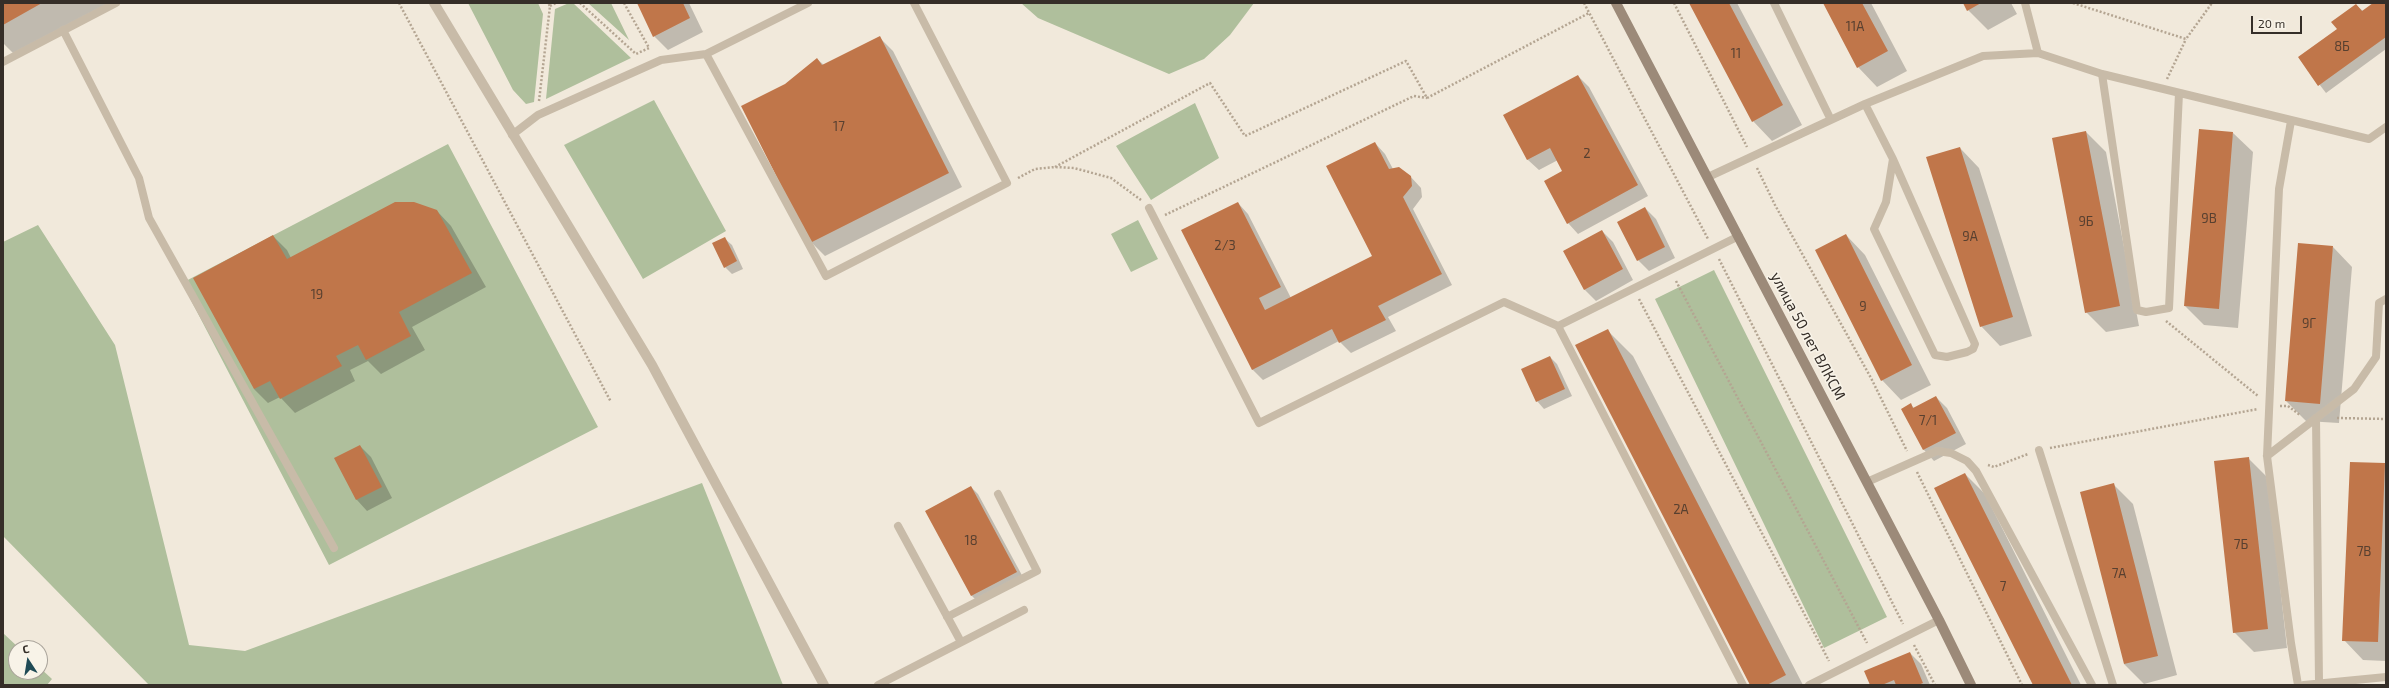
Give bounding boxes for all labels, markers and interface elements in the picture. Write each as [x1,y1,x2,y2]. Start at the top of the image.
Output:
scale bar [2253,8,2304,34]
text: 20 m [2258,16,2285,30]
house number: 11А [1846,19,1864,35]
house number: 8Б [2334,39,2350,55]
house number: 11 [1731,46,1741,62]
house number: 17 [833,119,845,135]
house number: 2 [1583,146,1591,162]
house number: 9В [2201,211,2217,227]
house number: 9Б [2078,214,2094,230]
house number: 9А [1962,229,1978,245]
house number: 2/3 [1214,238,1236,254]
street label: улица 50 лет ВЛКСМ [1767,269,1849,403]
house number: 19 [311,287,323,303]
house number: 9 [1859,299,1867,315]
house number: 9Г [2302,316,2316,332]
house number: 7/1 [1919,413,1937,429]
house number: 2А [1673,502,1689,518]
house number: 18 [964,533,978,549]
house number: 7Б [2234,537,2248,553]
house number: 7В [2357,544,2371,560]
house number: 7А [2112,566,2126,582]
house number: 7 [2000,579,2006,595]
north arrow [8,640,48,680]
text: С [21,642,30,656]

